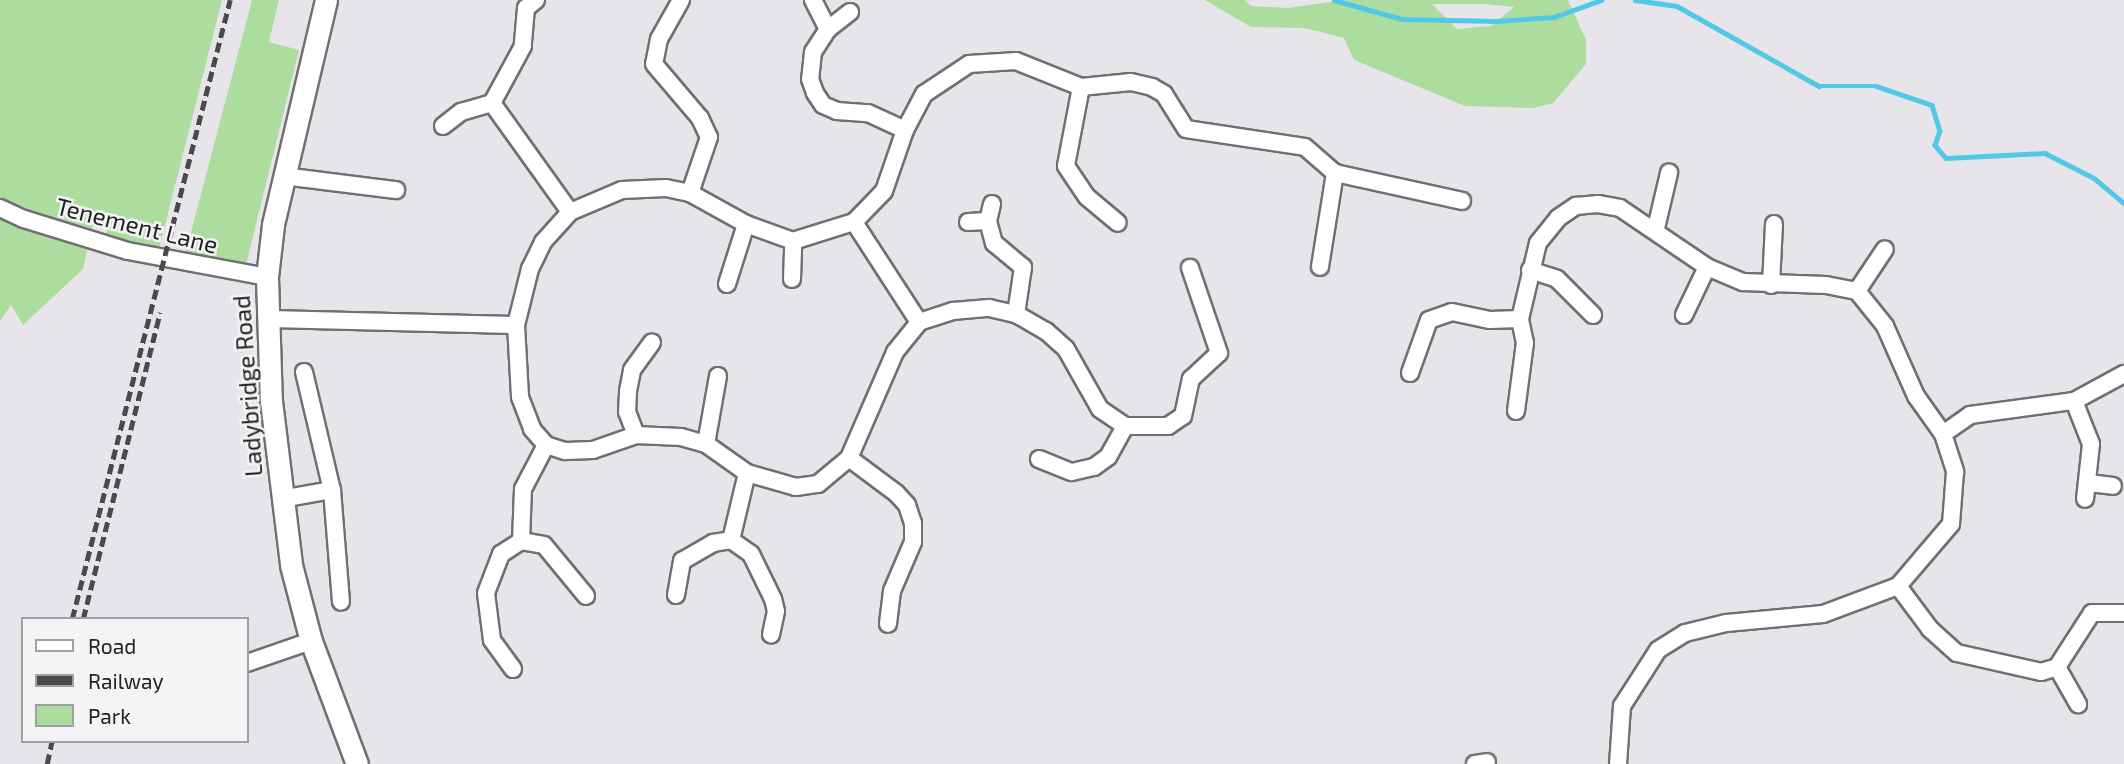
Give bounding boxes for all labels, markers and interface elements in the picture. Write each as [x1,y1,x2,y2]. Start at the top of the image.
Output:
street label: Tenement Lane [53,191,221,259]
street label: Ladybridge Road [226,294,268,478]
legend [21,617,248,743]
text: Road [88,633,136,658]
text: Railway [88,668,164,693]
text: Park [88,703,131,728]

